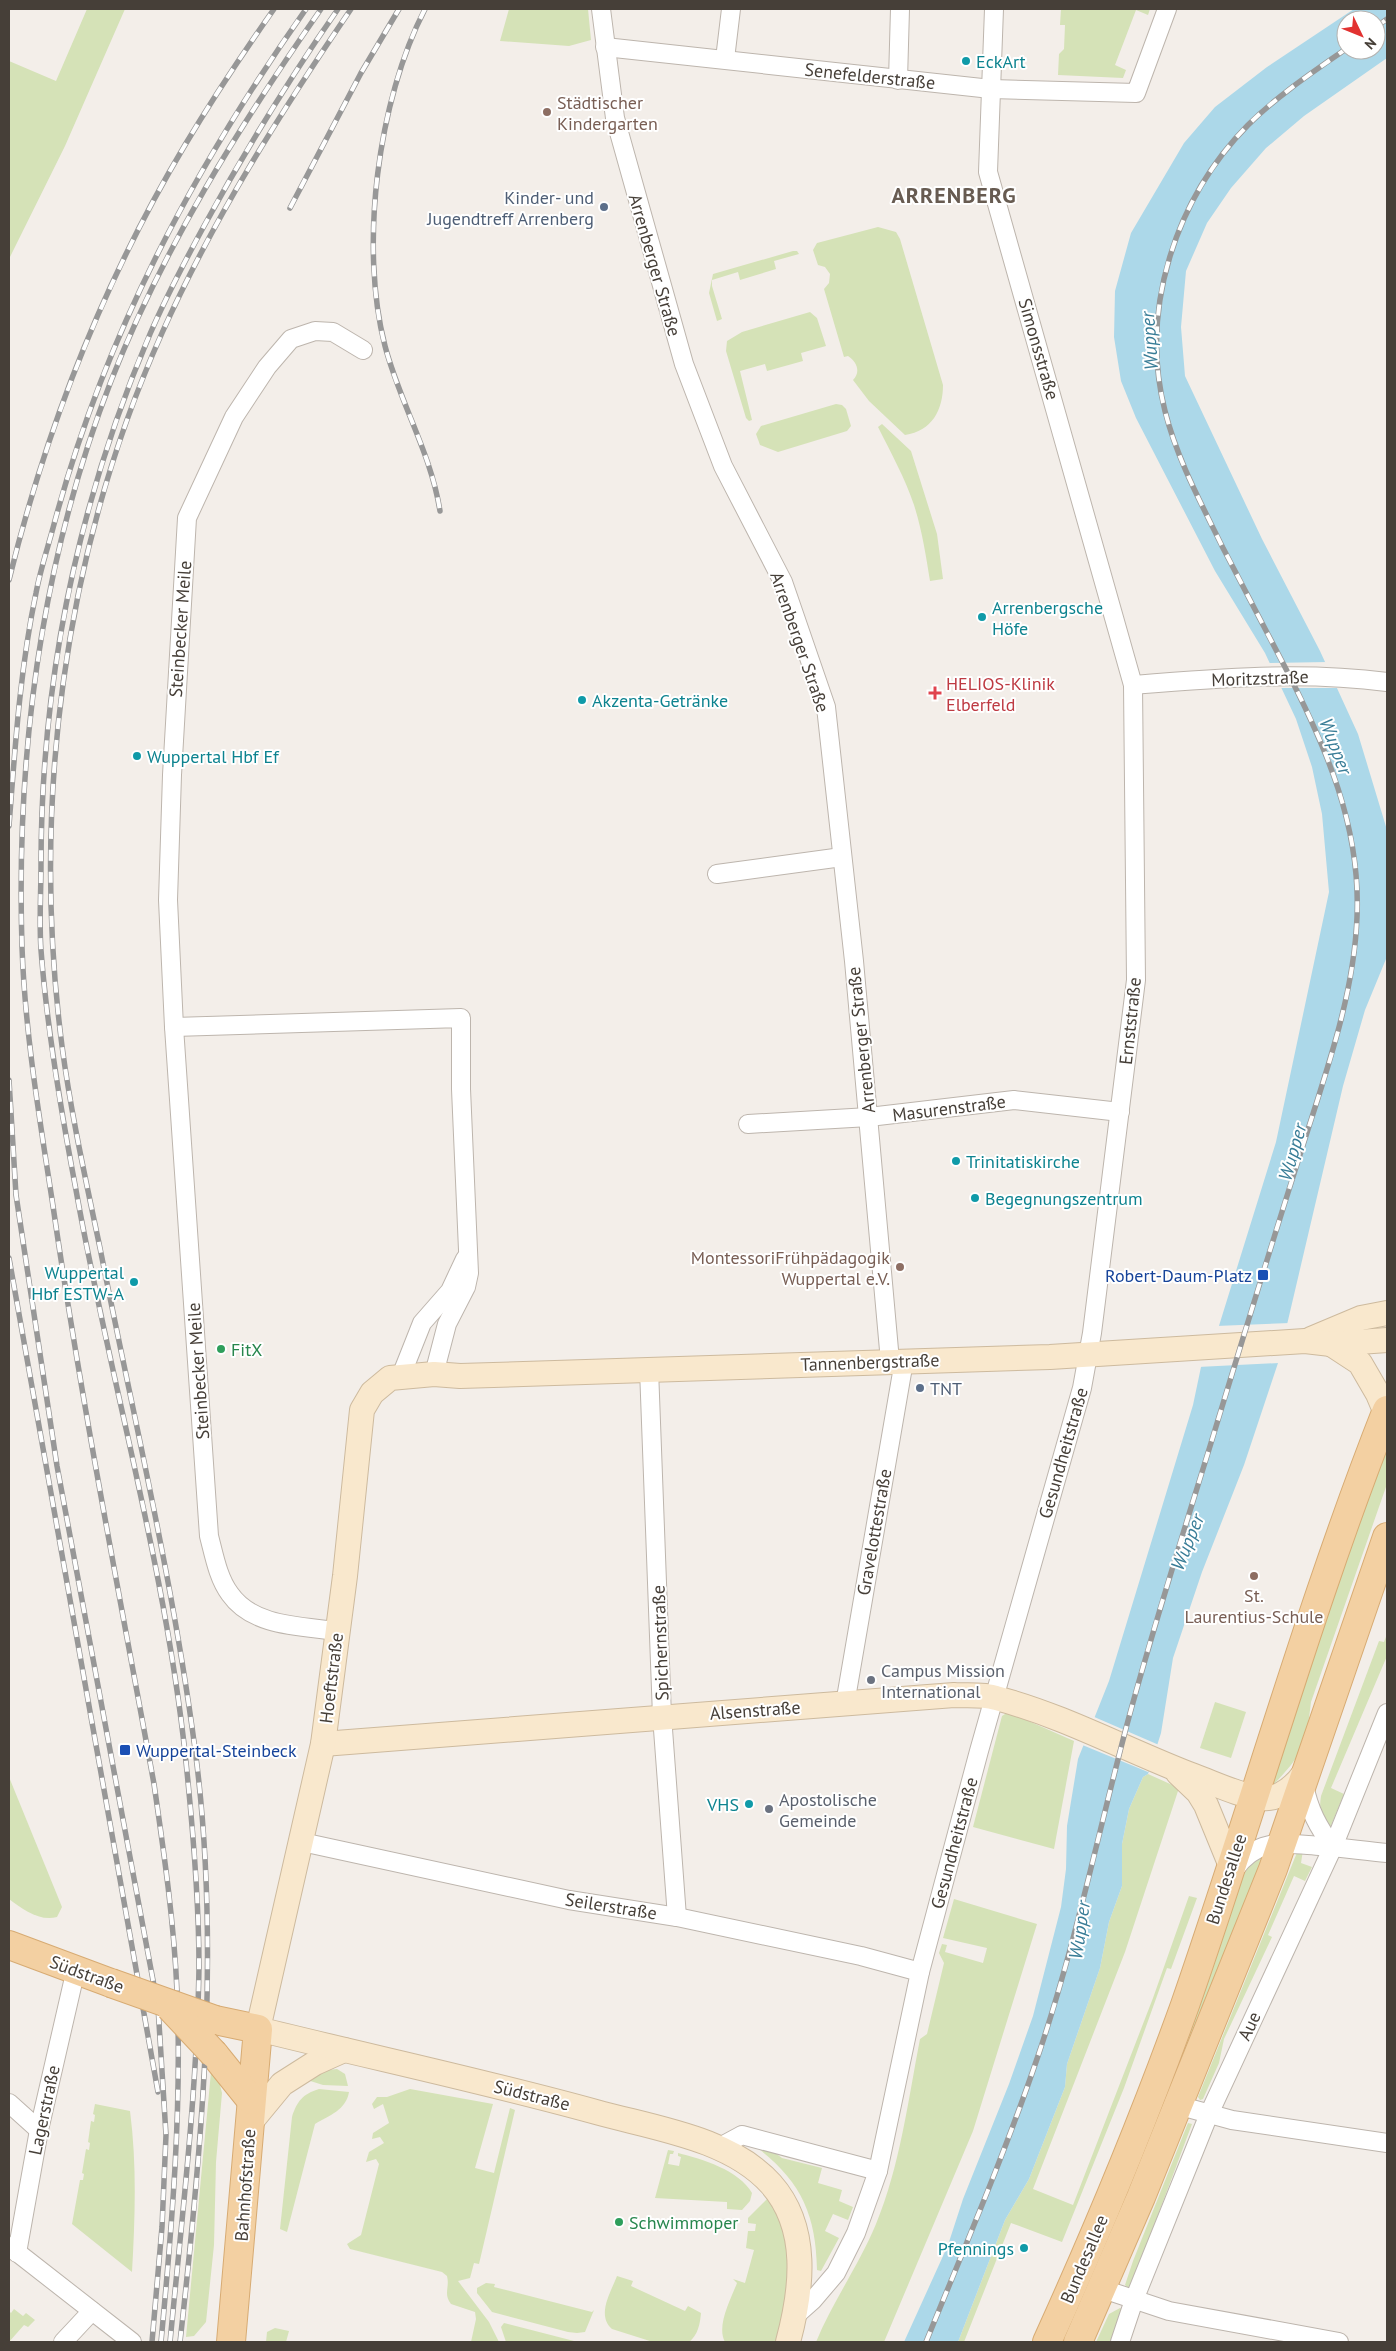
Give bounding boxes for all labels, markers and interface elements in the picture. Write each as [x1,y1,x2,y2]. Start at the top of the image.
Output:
north arrow [1336,10,1386,60]
text: N [1361,34,1380,53]
place label: EckArt [976,50,1026,73]
marker: EckArt [960,55,972,67]
street label: Senefelderstraße [804,58,936,94]
place label: Städtischer Kindergarten [557,91,658,135]
marker: Städtischer Kindergarten [541,106,553,118]
district label: ARRENBERG [891,181,1017,209]
place label: Kinder- und Jugendtreff Arrenberg [426,186,594,230]
street label: Arrenberger Straße [624,191,686,339]
marker: Kinder- und Jugendtreff Arrenberg [598,201,610,213]
street label: Simonsstraße [1014,296,1064,402]
water label: Wupper [1135,309,1163,371]
street label: Steinbecker Meile [164,560,196,698]
street label: Arrenberger Straße [765,569,835,715]
place label: Arrenbergsche Höfe [992,596,1103,640]
marker: Arrenbergsche Höfe [976,611,988,623]
street label: Moritzstraße [1211,665,1309,691]
place label: HELIOS-Klinik Elberfeld [946,672,1055,716]
marker: HELIOS-Klinik Elberfeld [928,686,942,700]
place label: Akzenta-Getränke [592,689,728,712]
marker: Akzenta-Getränke [576,694,588,706]
water label: Wupper [1314,714,1358,779]
place label: Wuppertal Hbf Ef [147,745,280,768]
marker: Wuppertal Hbf Ef [131,750,143,762]
street label: Arrenberger Straße [842,966,880,1114]
street label: Ernststraße [1114,976,1146,1066]
street label: Masurenstraße [891,1090,1007,1126]
water label: Wupper [1272,1119,1312,1183]
place label: Trinitatiskirche [966,1150,1080,1173]
marker: Trinitatiskirche [950,1155,962,1167]
place label: Begegnungszentrum [985,1187,1143,1210]
marker: Begegnungszentrum [969,1192,981,1204]
place label: MontessoriFrühpädagogik Wuppertal e.V. [691,1246,890,1290]
place label: Wuppertal Hbf ESTW-A [31,1261,125,1305]
marker: MontessoriFrühpädagogik Wuppertal e.V. [894,1261,906,1273]
place label: Robert-Daum-Platz [1105,1264,1252,1287]
marker: Robert-Daum-Platz [1256,1268,1270,1282]
marker: Wuppertal Hbf ESTW-A [128,1276,140,1288]
street label: Steinbecker Meile [182,1302,214,1440]
place label: FitX [231,1338,262,1361]
marker: FitX [215,1343,227,1355]
street label: Tannenbergstraße [800,1348,940,1376]
place label: TNT [930,1377,962,1400]
marker: TNT [914,1382,926,1394]
street label: Gesundheitstraße [1033,1385,1093,1521]
street label: Gravelottestraße [852,1467,896,1597]
water label: Wupper [1165,1509,1210,1574]
marker: St. Laurentius-Schule [1248,1570,1260,1582]
place label: St. Laurentius-Schule [1185,1584,1324,1628]
street label: Spichernstraße [646,1585,674,1701]
street label: Hoeftstraße [314,1631,348,1725]
place label: Campus Mission International [881,1659,1005,1703]
marker: Campus Mission International [865,1674,877,1686]
street label: Alsenstraße [709,1695,801,1725]
place label: Wuppertal-Steinbeck [136,1739,297,1762]
marker: Wuppertal-Steinbeck [118,1743,132,1757]
street label: Gesundheitstraße [925,1775,983,1911]
place label: Apostolische Gemeinde [779,1788,877,1832]
place label: VHS [706,1793,739,1816]
marker: VHS [743,1798,755,1810]
marker: Apostolische Gemeinde [763,1803,775,1815]
street label: Bundesallee [1201,1831,1251,1927]
street label: Seilerstraße [563,1887,659,1925]
water label: Wupper [1063,1898,1095,1961]
street label: Südstraße [47,1950,127,1998]
street label: Aue [1232,2008,1266,2044]
street label: Lagerstraße [23,2063,65,2157]
street label: Südstraße [492,2074,572,2116]
street label: Bahnhofstraße [230,2128,260,2242]
place label: Schwimmoper [629,2211,738,2234]
street label: Bundesallee [1055,2211,1113,2307]
marker: Schwimmoper [613,2216,625,2228]
place label: Pfennings [938,2237,1014,2260]
marker: Pfennings [1018,2242,1030,2254]

